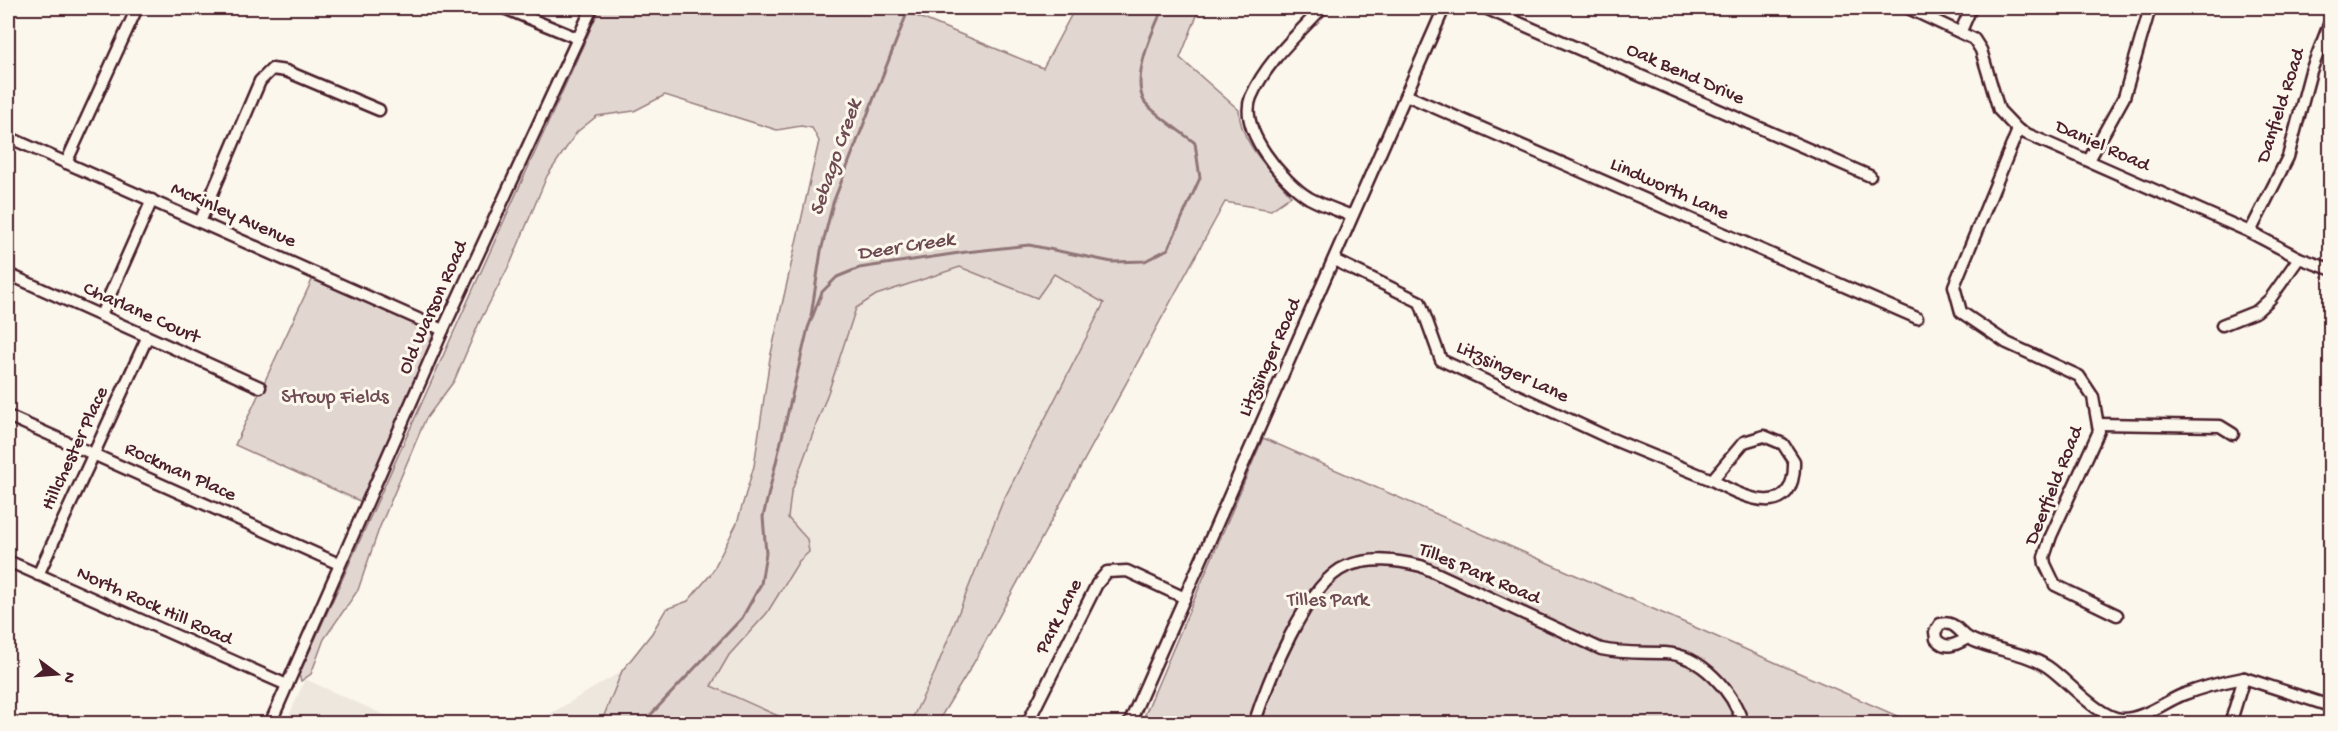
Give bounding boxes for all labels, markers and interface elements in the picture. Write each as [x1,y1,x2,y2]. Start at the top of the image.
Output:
street label: Oak Bend Drive [1622,39,1748,112]
street label: Danfield Road [2252,44,2312,168]
water label: Sebago Creek [805,94,869,219]
street label: Daniel Road [2049,115,2155,179]
street label: Lindworth Lane [1606,154,1733,227]
street label: McKinley Avenue [167,178,300,254]
water label: Deer Creek [856,228,959,268]
street label: Old Warson Road [394,236,475,378]
street label: Charlane Court [79,278,205,351]
street label: Litzsinger Road [1235,293,1308,421]
street label: Litzsinger Lane [1452,337,1573,409]
street label: Hillchester Place [37,383,115,514]
park label: Stroup Fields [281,387,389,410]
street label: Deerfield Road [2020,421,2090,551]
street label: Rockman Place [121,438,240,508]
street label: Tilles Park Road [1414,539,1545,612]
street label: North Rock Hill Road [72,562,238,653]
street label: Park Lane [1031,575,1089,659]
park label: Tilles Park [1286,590,1371,613]
north arrow [27,644,87,704]
text: N [57,670,79,685]

